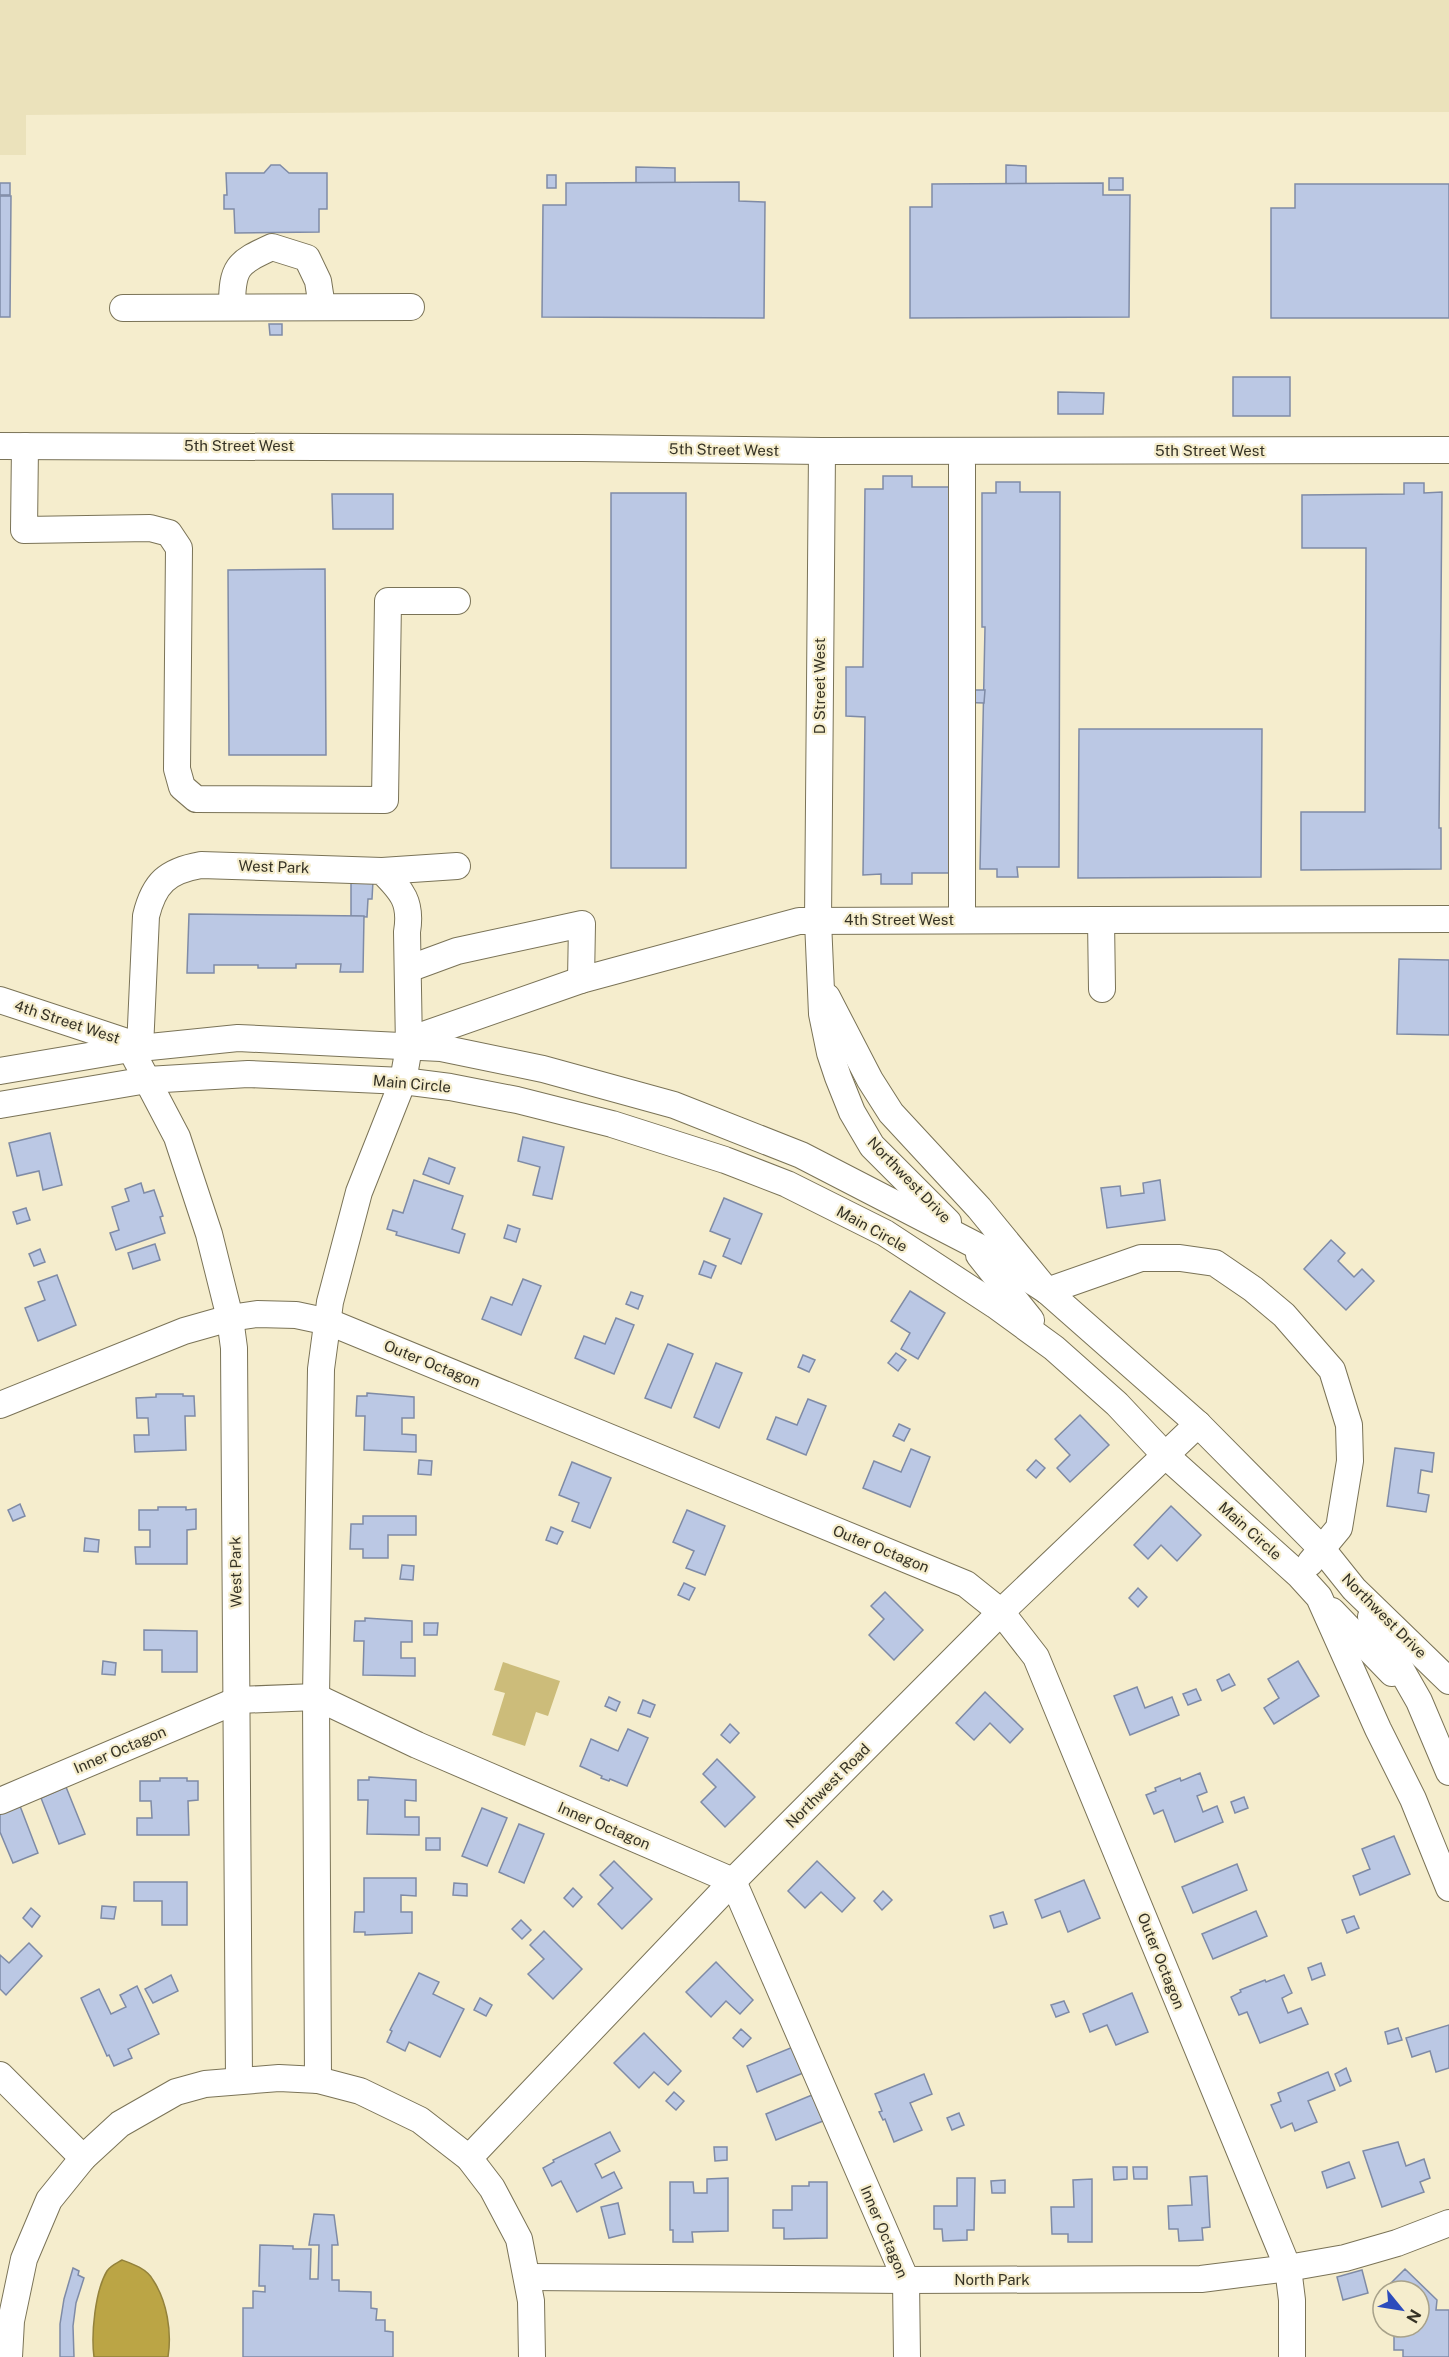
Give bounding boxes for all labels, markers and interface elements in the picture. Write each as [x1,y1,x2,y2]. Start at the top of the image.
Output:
street label: 5th Street West [184,437,294,454]
street label: 5th Street West [669,440,779,459]
street label: 5th Street West [1155,442,1265,459]
street label: D Street West [811,638,828,734]
street label: West Park [238,857,310,876]
street label: 4th Street West [844,911,954,928]
street label: 4th Street West [12,996,122,1047]
street label: Main Circle [372,1072,452,1095]
street label: Northwest Drive [864,1133,954,1226]
street label: Main Circle [834,1202,911,1255]
street label: Outer Octagon [382,1336,483,1391]
street label: Main Circle [1216,1498,1285,1563]
street label: Outer Octagon [831,1521,932,1576]
street label: West Park [226,1536,245,1608]
street label: Northwest Drive [1339,1570,1430,1661]
street label: Inner Octagon [71,1722,169,1777]
street label: Northwest Road [782,1740,873,1831]
street label: Inner Octagon [555,1798,653,1853]
street label: Outer Octagon [1134,1910,1189,2011]
street label: Inner Octagon [857,2183,912,2281]
street label: North Park [954,2271,1030,2288]
north arrow [1371,2279,1431,2339]
text: N [1402,2306,1425,2326]

